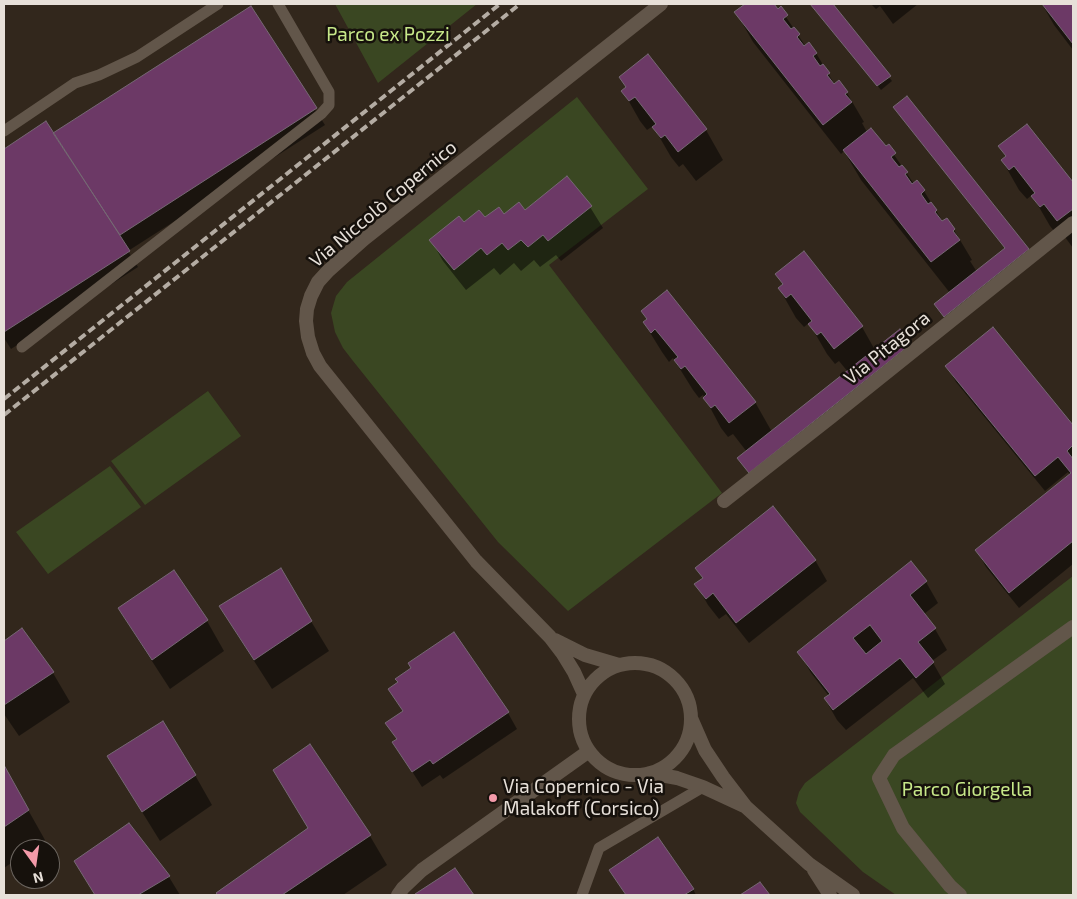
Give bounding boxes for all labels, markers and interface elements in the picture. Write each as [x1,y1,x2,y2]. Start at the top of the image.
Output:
park label: Parco ex Pozzi [326,24,450,46]
street label: Via Niccolò Copernico [305,136,461,272]
street label: Via Pitagora [839,306,935,390]
place label: Via Copernico - Via Malakoff (Corsico) [503,776,664,820]
park label: Parco Giorgella [902,779,1032,801]
marker: Via Copernico - Via Malakoff (Corsico) [487,792,499,804]
north arrow [10,839,60,889]
text: N [32,869,45,888]

